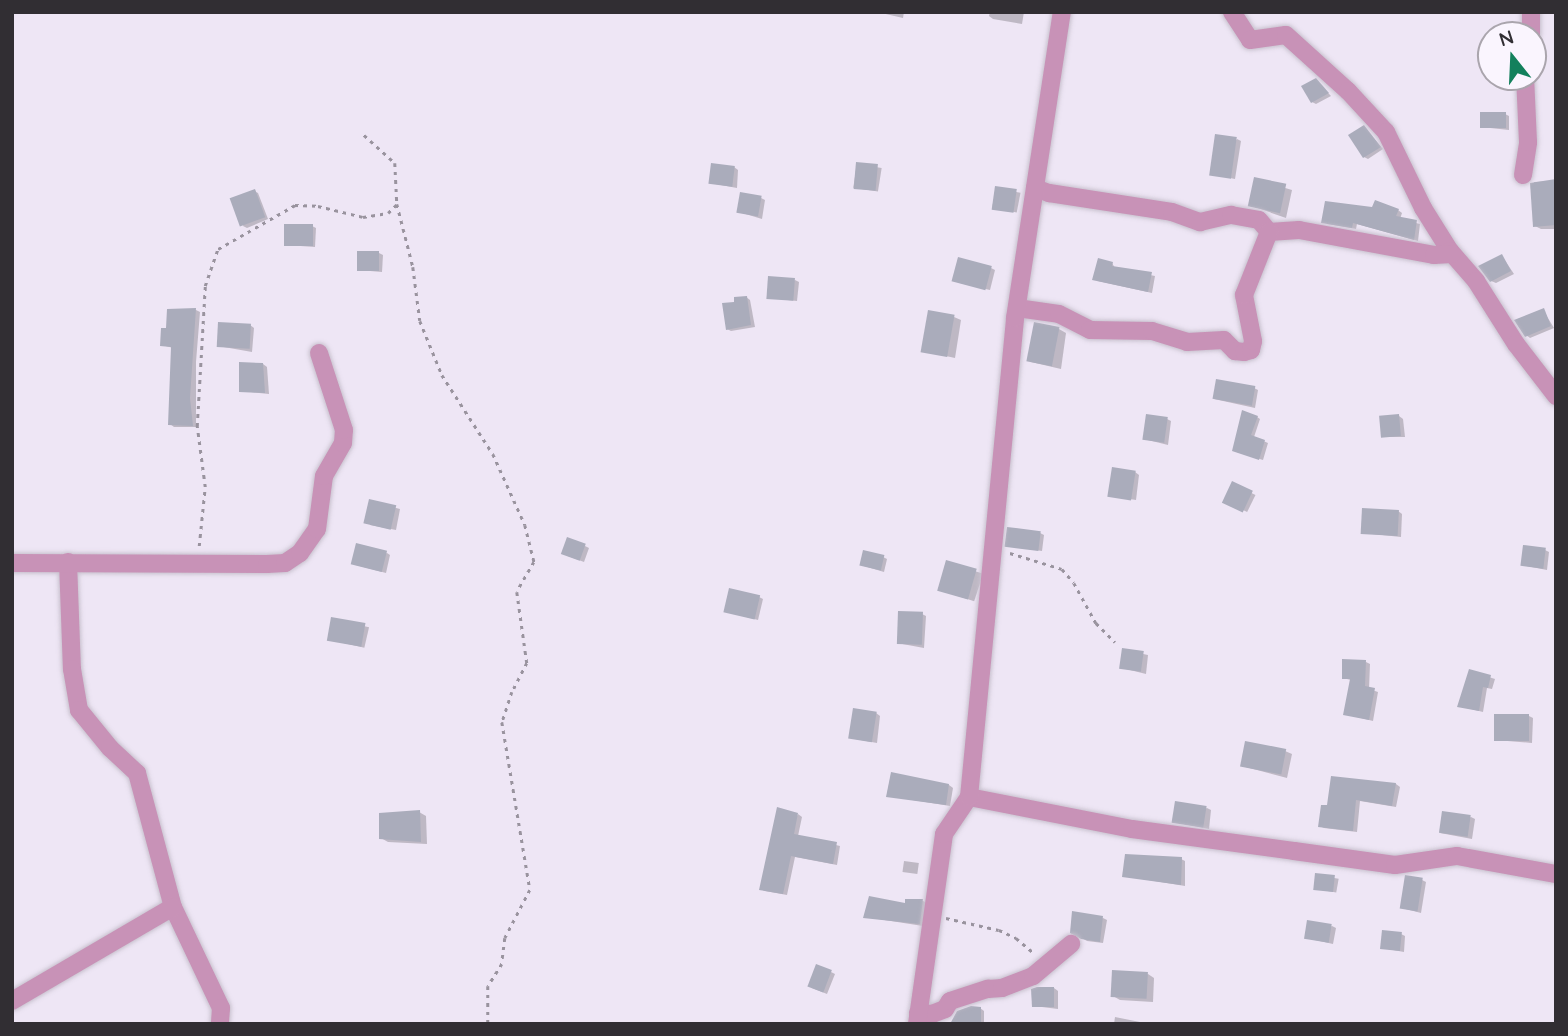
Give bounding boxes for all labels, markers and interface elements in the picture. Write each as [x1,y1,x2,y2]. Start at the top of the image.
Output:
north arrow [1477,21,1547,91]
text: N [1496,24,1516,52]

